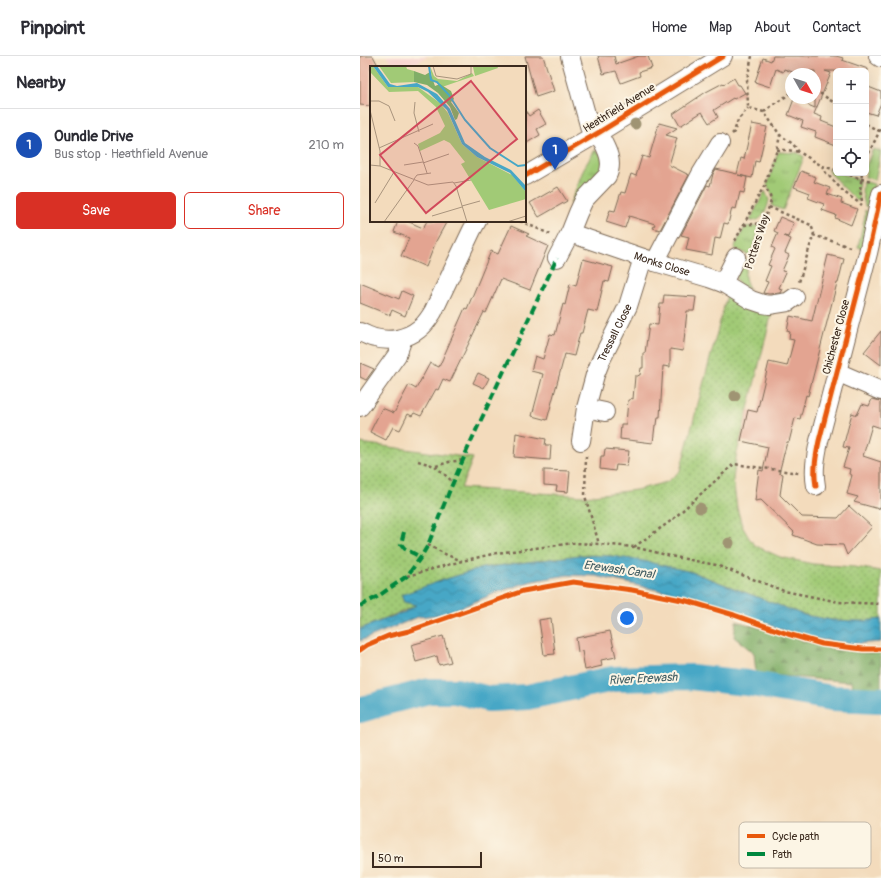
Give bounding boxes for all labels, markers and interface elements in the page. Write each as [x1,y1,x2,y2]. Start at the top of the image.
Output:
text: Pinpoint [20,16,85,40]
text: Home [652,19,687,36]
text: Map [709,19,732,36]
text: About [754,19,790,36]
text: Contact [812,19,861,36]
inset map [370,66,526,222]
north arrow [785,68,821,104]
map controls [833,68,869,176]
button: + [833,68,869,104]
text: Nearby [16,72,65,93]
street label: Heathfield Avenue [581,80,658,135]
button: − [833,104,869,140]
text: Oundle Drive [54,127,133,146]
text: 1 [26,137,32,153]
text: 210 m [308,137,344,153]
pin: 1 [542,137,568,170]
button: locate [833,140,869,176]
text: Bus stop · Heathfield Avenue [54,146,208,162]
button: Save [16,192,176,229]
button: Share [184,192,344,229]
street label: Potters Way [742,213,772,271]
street label: Monks Close [632,249,692,279]
street label: Chichester Close [820,298,852,376]
street label: Tressall Close [595,301,635,364]
water label: Erewash Canal [583,558,656,583]
your location [617,608,637,628]
water label: River Erewash [608,670,679,688]
legend [739,822,871,868]
text: Cycle path [772,830,819,843]
text: Path [772,848,792,861]
scale bar [372,850,482,869]
text: 50 m [378,852,404,865]

